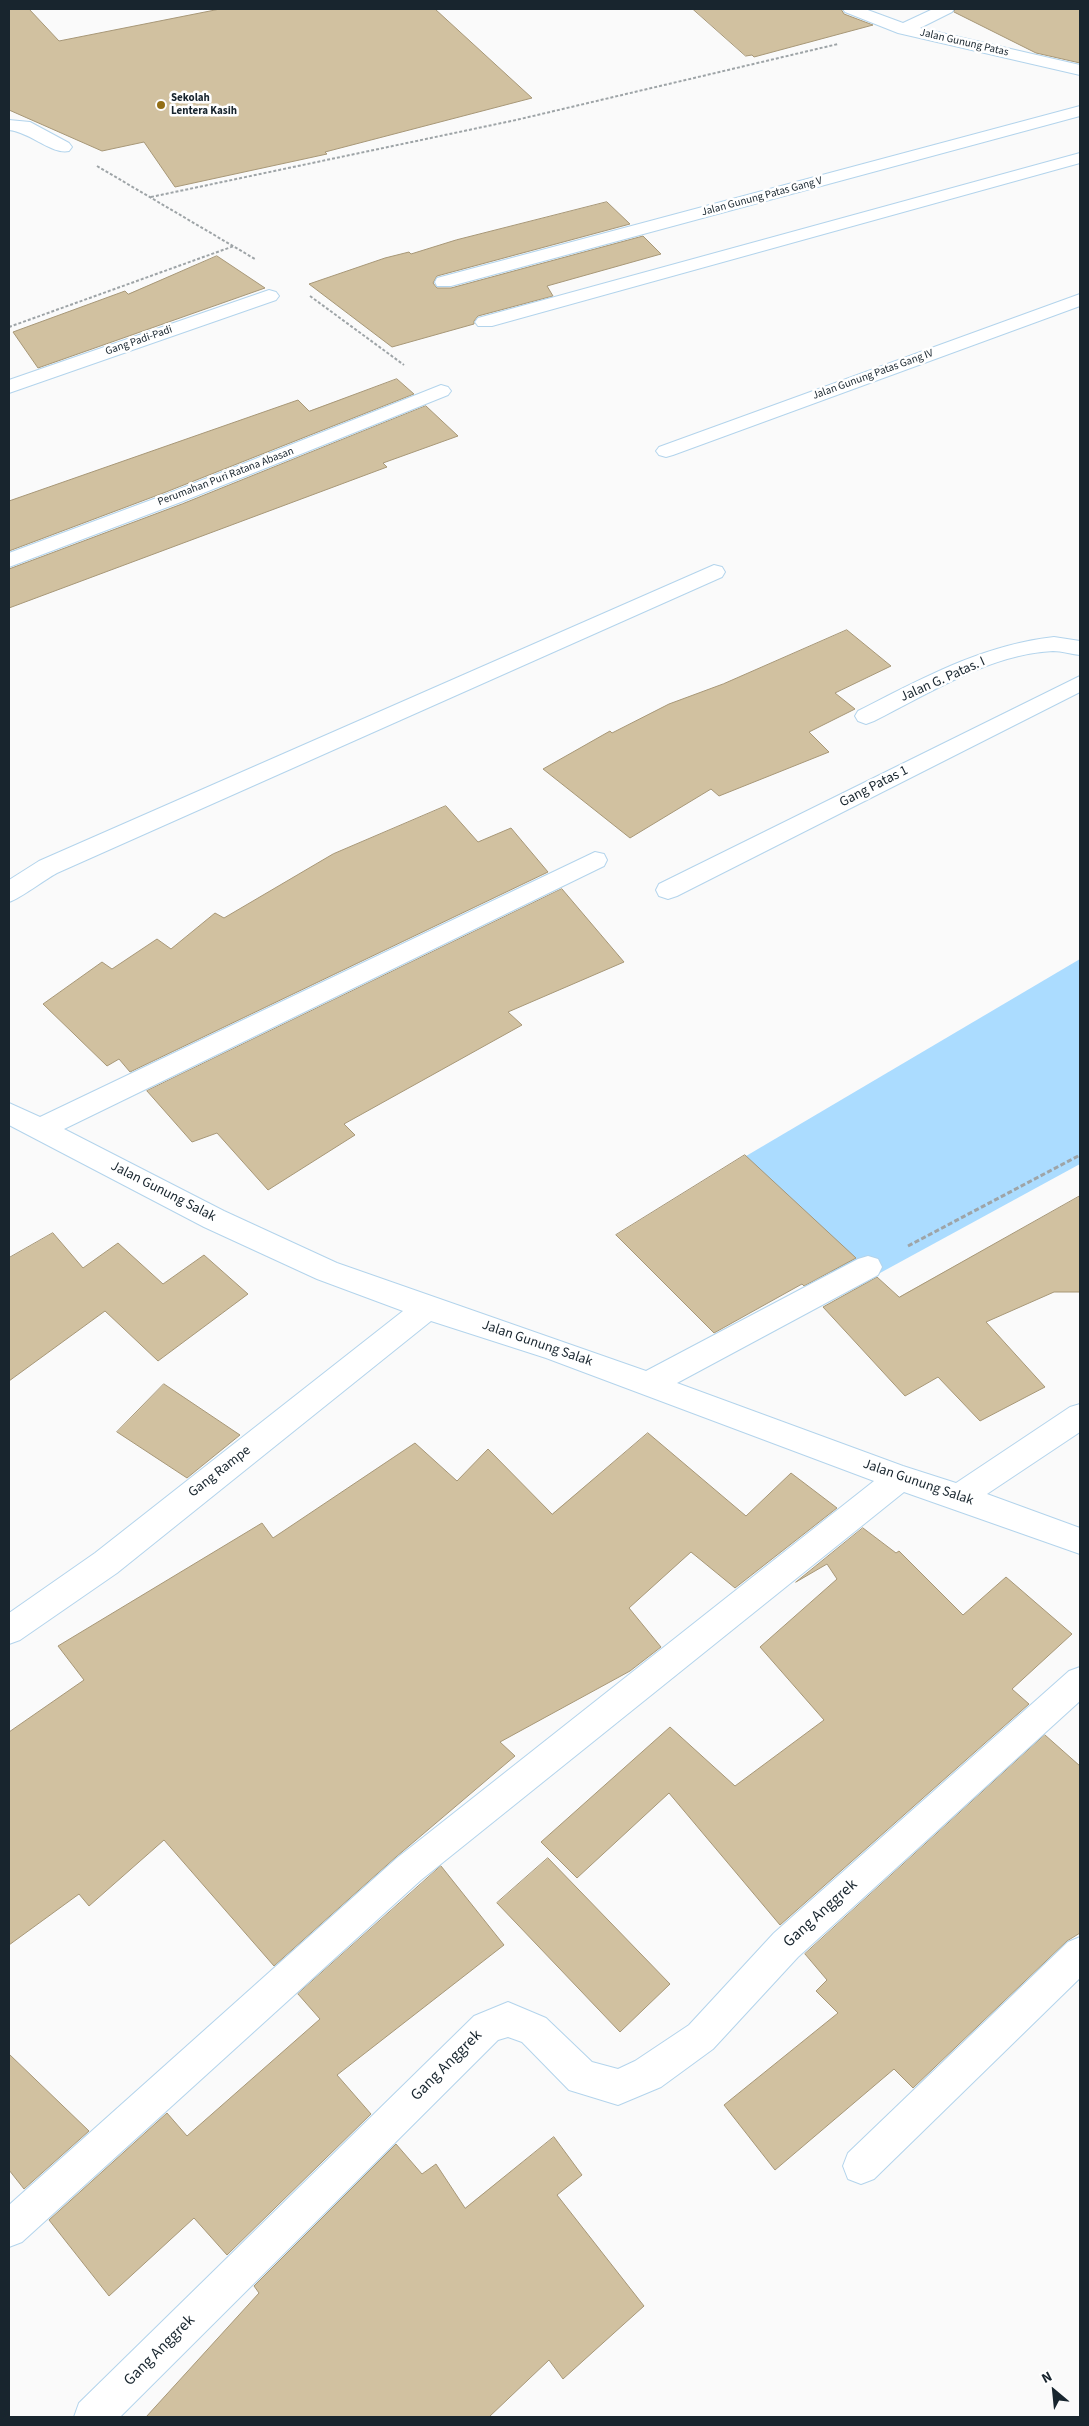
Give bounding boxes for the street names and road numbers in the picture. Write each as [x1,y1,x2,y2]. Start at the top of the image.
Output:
street label: Jalan Gunung Patas [918,26,1010,60]
street label: Jalan Gunung Patas Gang V [700,174,824,220]
street label: Gang Padi-Padi [104,323,174,359]
street label: Jalan Gunung Patas Gang IV [811,347,935,403]
street label: Perumahan Puri Ratana Abasan [156,445,296,509]
street label: Jalan G. Patas. I [898,654,988,706]
street label: Gang Patas 1 [837,763,911,811]
street label: Jalan Gunung Salak [108,1158,218,1226]
street label: Jalan Gunung Salak [479,1317,595,1371]
street label: Gang Rampe [185,1442,255,1502]
street label: Jalan Gunung Salak [860,1456,976,1510]
street label: Gang Anggrek [780,1876,862,1952]
street label: Gang Anggrek [407,2026,487,2106]
street label: Gang Anggrek [120,2311,200,2391]

